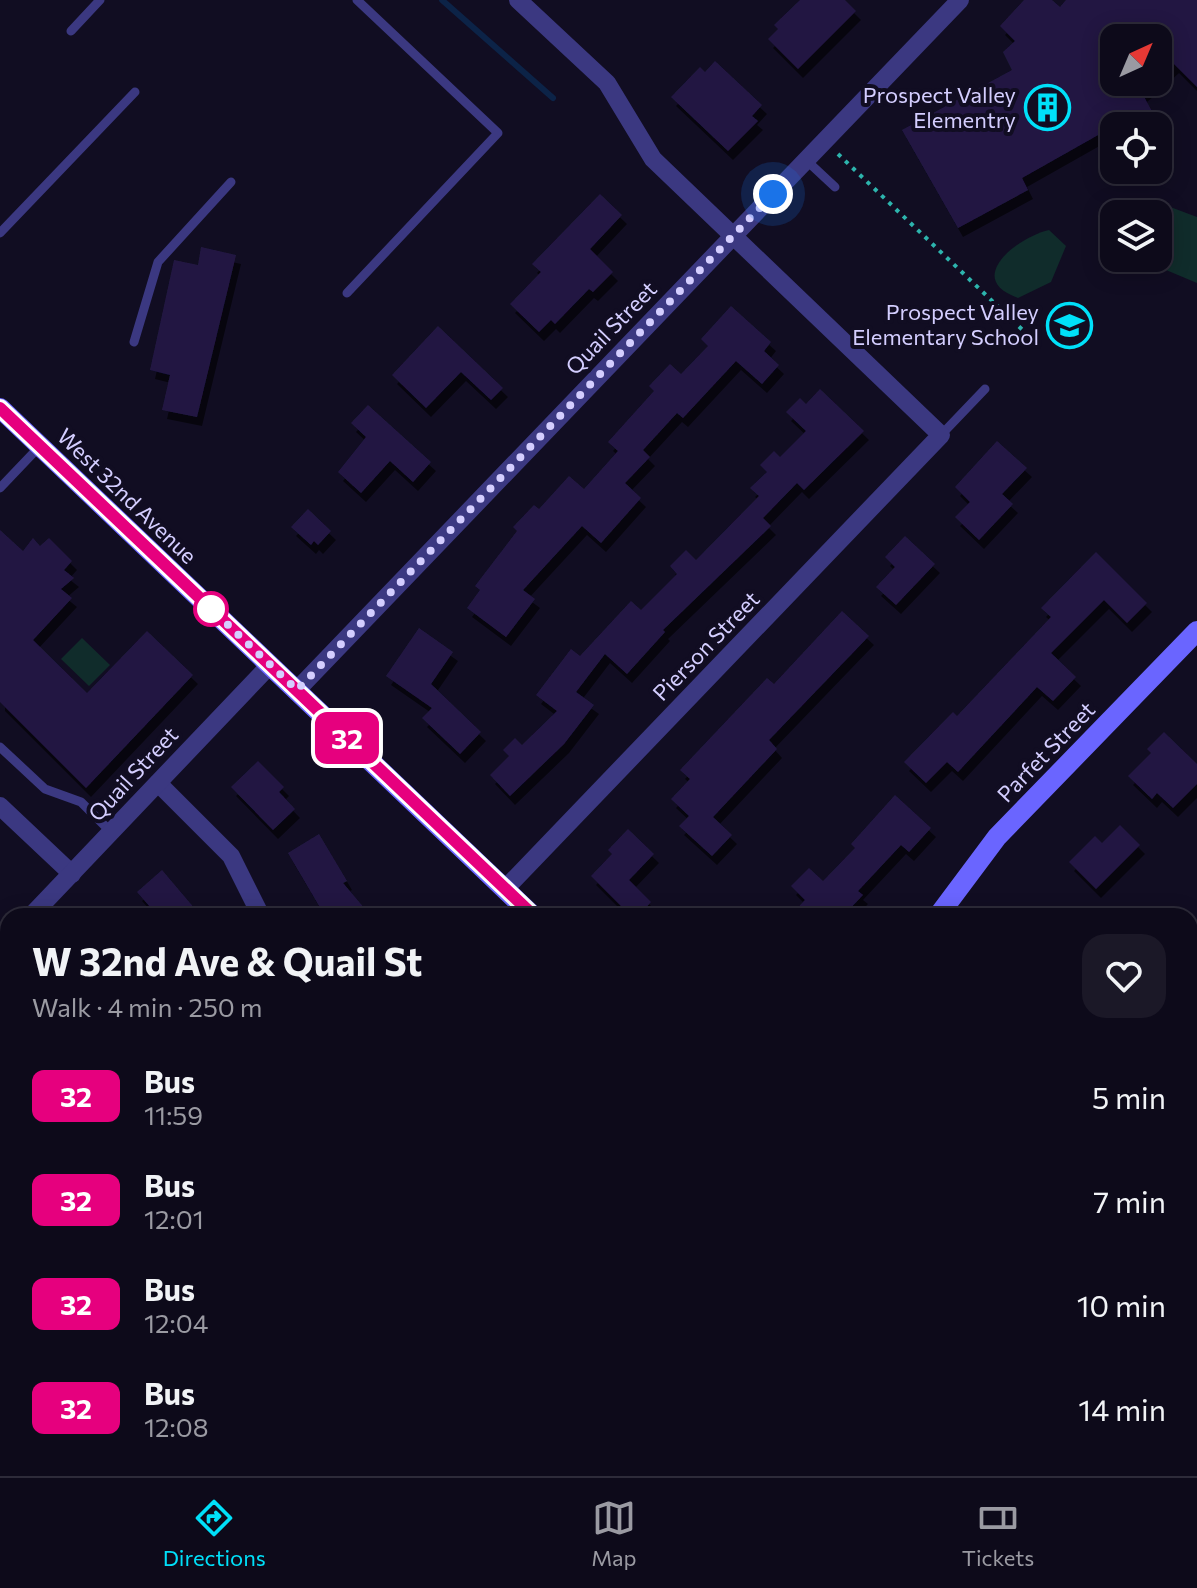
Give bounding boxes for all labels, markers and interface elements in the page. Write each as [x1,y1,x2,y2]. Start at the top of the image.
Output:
north arrow [1100,24,1172,96]
map controls [1100,24,1172,272]
place label: Prospect Valley Elementry [863,81,1016,133]
building icon: Prospect Valley Elementry [1023,84,1071,132]
button: locate [1100,112,1172,184]
your location [753,174,793,214]
button: layers [1100,200,1172,272]
street label: Quail Street [559,275,662,380]
place label: Prospect Valley Elementary School [852,298,1039,350]
school or university icon: Prospect Valley Elementary School [1046,301,1094,349]
street label: West 32nd Avenue [52,422,203,569]
street label: Pierson Street [647,585,765,706]
unlabelled marker [194,592,228,626]
street label: Parfet Street [991,696,1100,807]
line badge: 32 [311,712,383,764]
street label: Quail Street [82,721,183,827]
text: 32 [331,721,363,755]
button: heart [1082,934,1166,1018]
text: W 32nd Ave & Quail St [32,937,422,984]
text: Walk · 4 min · 250 m [32,991,262,1022]
text: Bus [144,1062,195,1099]
text: 5 min [1092,1078,1166,1115]
text: 32 [60,1079,92,1113]
text: 11:59 [144,1099,203,1130]
text: Bus [144,1166,195,1203]
text: 7 min [1093,1182,1166,1219]
text: 32 [60,1183,92,1217]
text: 12:01 [144,1203,204,1234]
text: Bus [144,1270,195,1307]
text: 10 min [1077,1286,1166,1323]
text: 32 [60,1287,92,1321]
text: 12:04 [144,1307,208,1338]
text: Bus [144,1374,195,1411]
text: 14 min [1078,1390,1166,1427]
text: 32 [60,1391,92,1425]
text: 12:08 [144,1411,208,1442]
tab: Directions [163,1496,266,1571]
tab: Map [591,1496,637,1571]
tab: Tickets [962,1496,1034,1571]

